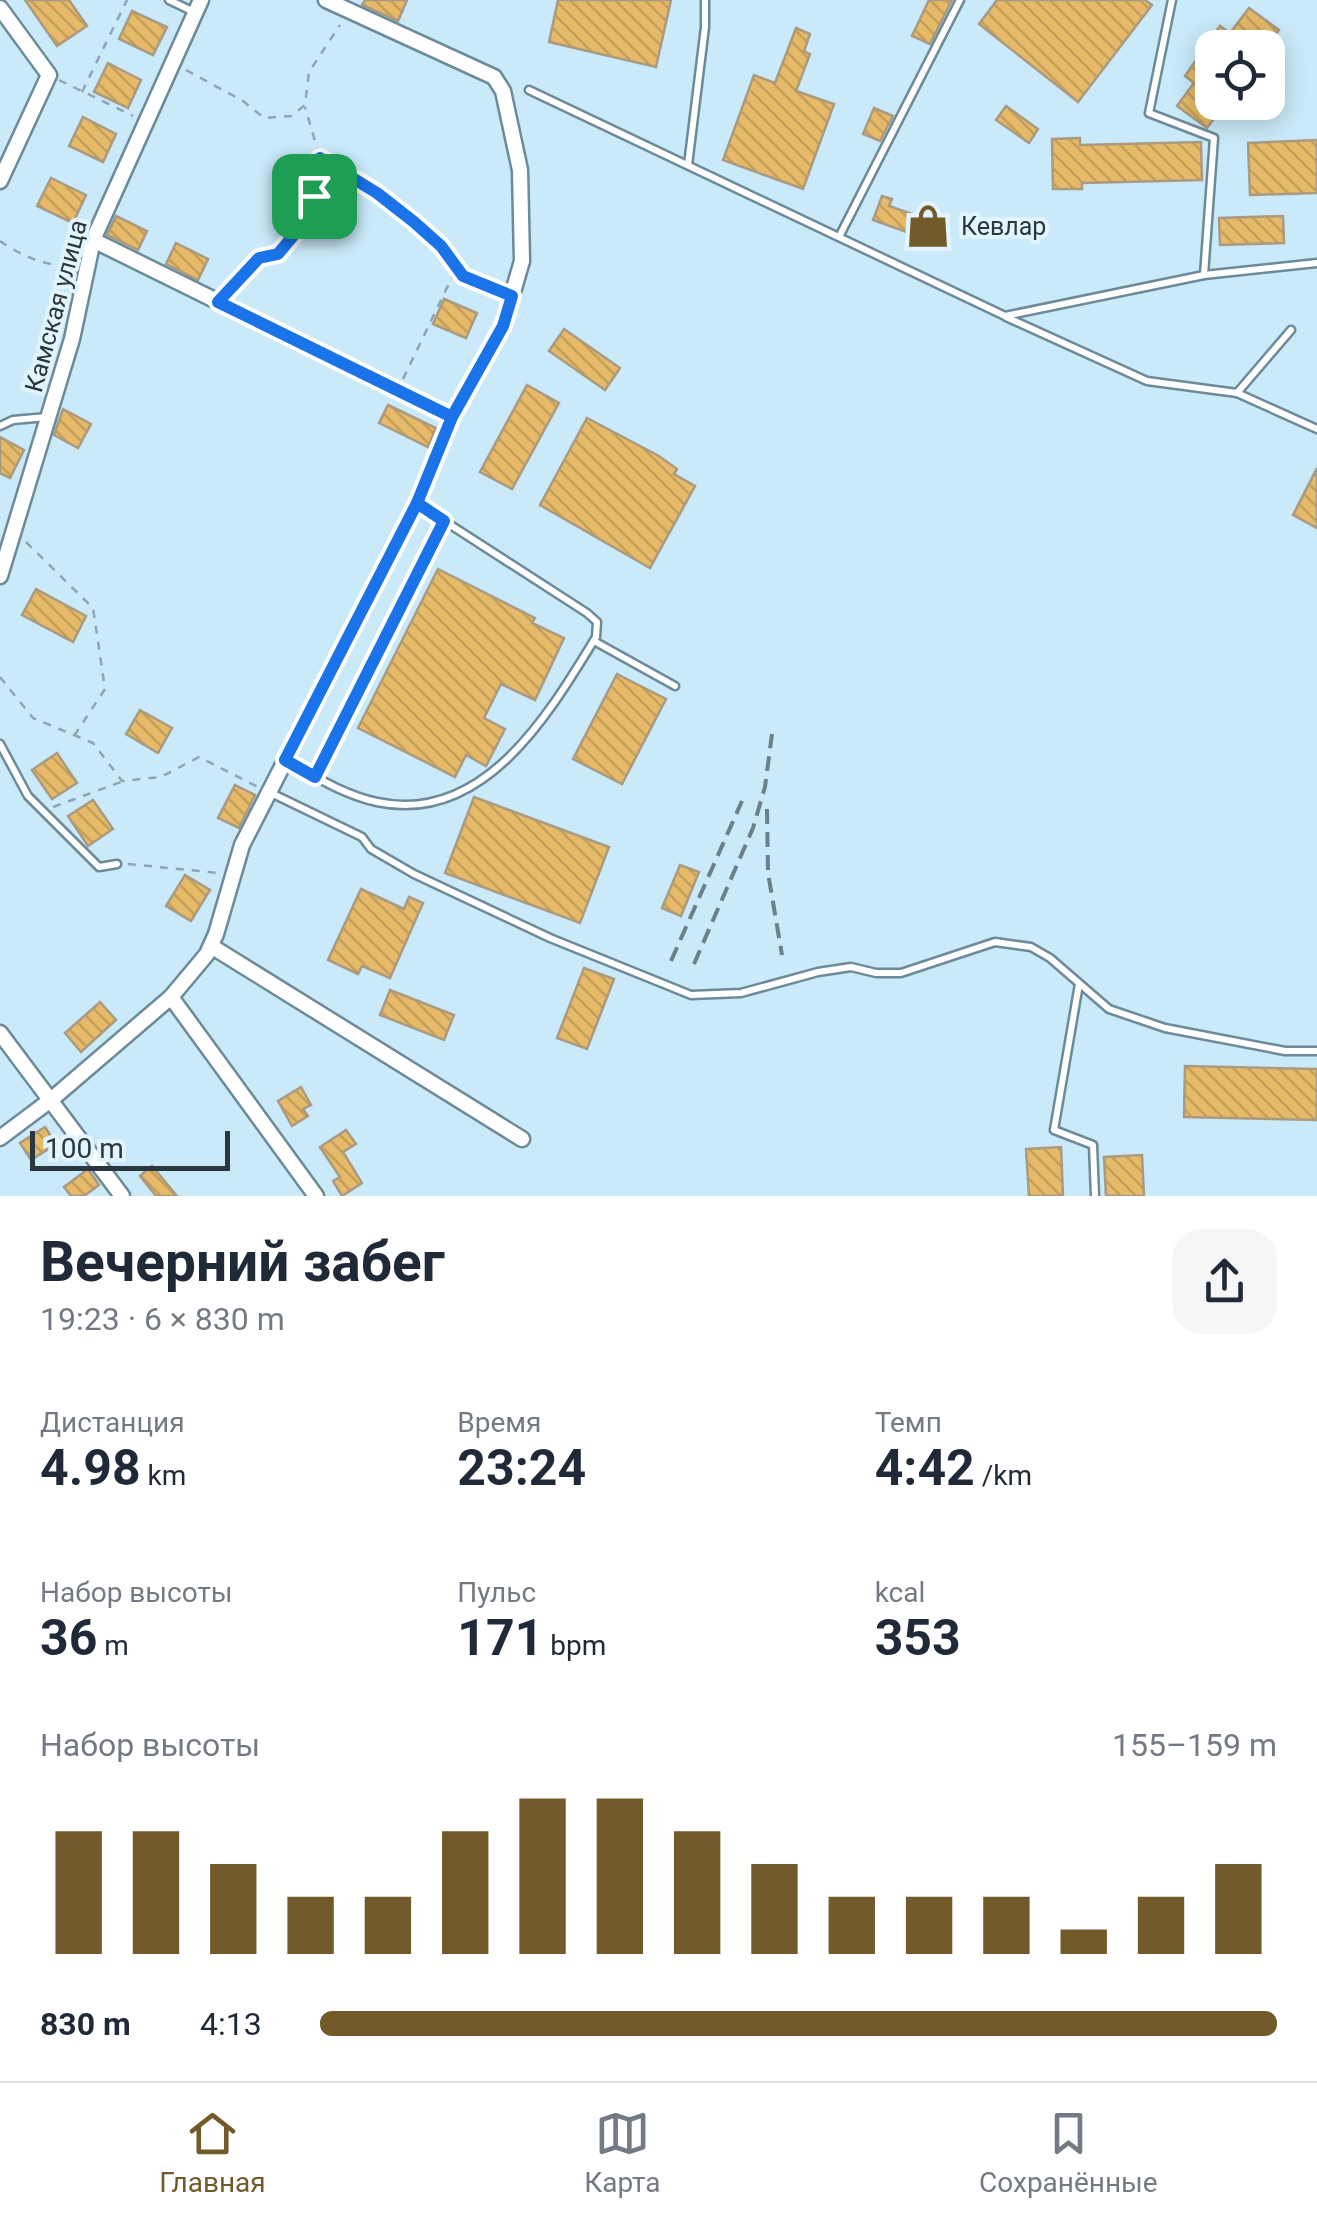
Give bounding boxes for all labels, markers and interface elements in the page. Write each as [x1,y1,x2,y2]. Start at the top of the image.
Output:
map controls [1195,30,1285,120]
button: locate [1195,30,1285,120]
pin [272,154,357,239]
icon: arrive [287,169,342,224]
shop icon: Кевлар [904,202,952,250]
place label: Кевлар [961,212,1046,241]
street label: Камская улица [19,217,93,395]
scale bar [30,1126,230,1170]
text: 100 m [45,1132,124,1165]
button: share [1172,1229,1277,1334]
text: Вечерний забег [40,1230,445,1294]
text: 19:23 · 6 × 830 m [40,1300,285,1338]
text: Дистанция [40,1406,185,1439]
text: Время [457,1406,541,1439]
text: Темп [875,1406,942,1439]
text: 4.98 [40,1439,141,1497]
text: 23:24 [457,1439,586,1497]
text: 4:42 [875,1439,975,1497]
text: km [141,1459,186,1492]
text: /km [975,1459,1032,1492]
text: Набор высоты [40,1576,233,1609]
text: Пульс [457,1576,536,1609]
text: kcal [875,1576,925,1609]
text: 36 [40,1609,97,1667]
text: 171 [457,1609,543,1667]
text: 353 [875,1609,961,1667]
text: m [97,1629,129,1662]
text: bpm [543,1629,606,1662]
text: Набор высоты [40,1726,260,1764]
text: 155–159 m [1112,1726,1277,1764]
text: 830 m [40,2005,131,2043]
text: 4:13 [200,2005,262,2043]
tab: Главная [159,2106,266,2199]
tab: Карта [584,2106,661,2199]
tab: Сохранённые [979,2106,1158,2199]

